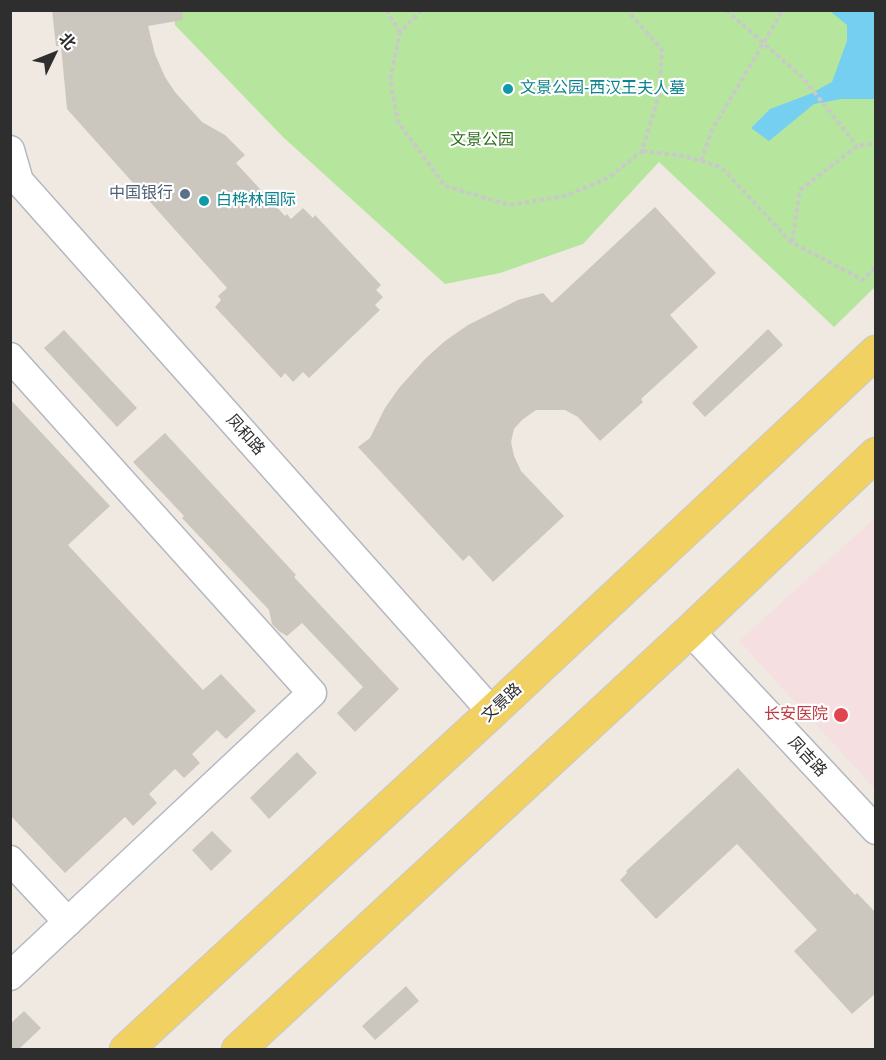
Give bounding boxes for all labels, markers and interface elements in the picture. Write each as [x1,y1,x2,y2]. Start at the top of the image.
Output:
north arrow [24,24,84,84]
text: 北 [56,30,79,53]
place label: 文景公园-西汉王夫人墓 [520,79,685,99]
marker: 文景公园-西汉王夫人墓 [501,82,515,96]
park label: 文景公园 [450,131,514,151]
place label: 中国银行 [109,184,173,204]
marker: 中国银行 [178,187,192,201]
place label: 白桦林国际 [216,191,296,211]
marker: 白桦林国际 [197,194,211,208]
street label: 凤和路 [222,411,268,459]
street label: 文景路 [478,680,526,726]
place label: 长安医院 [764,705,828,725]
marker: 长安医院 [832,706,850,724]
street label: 凤吉路 [784,733,830,781]

